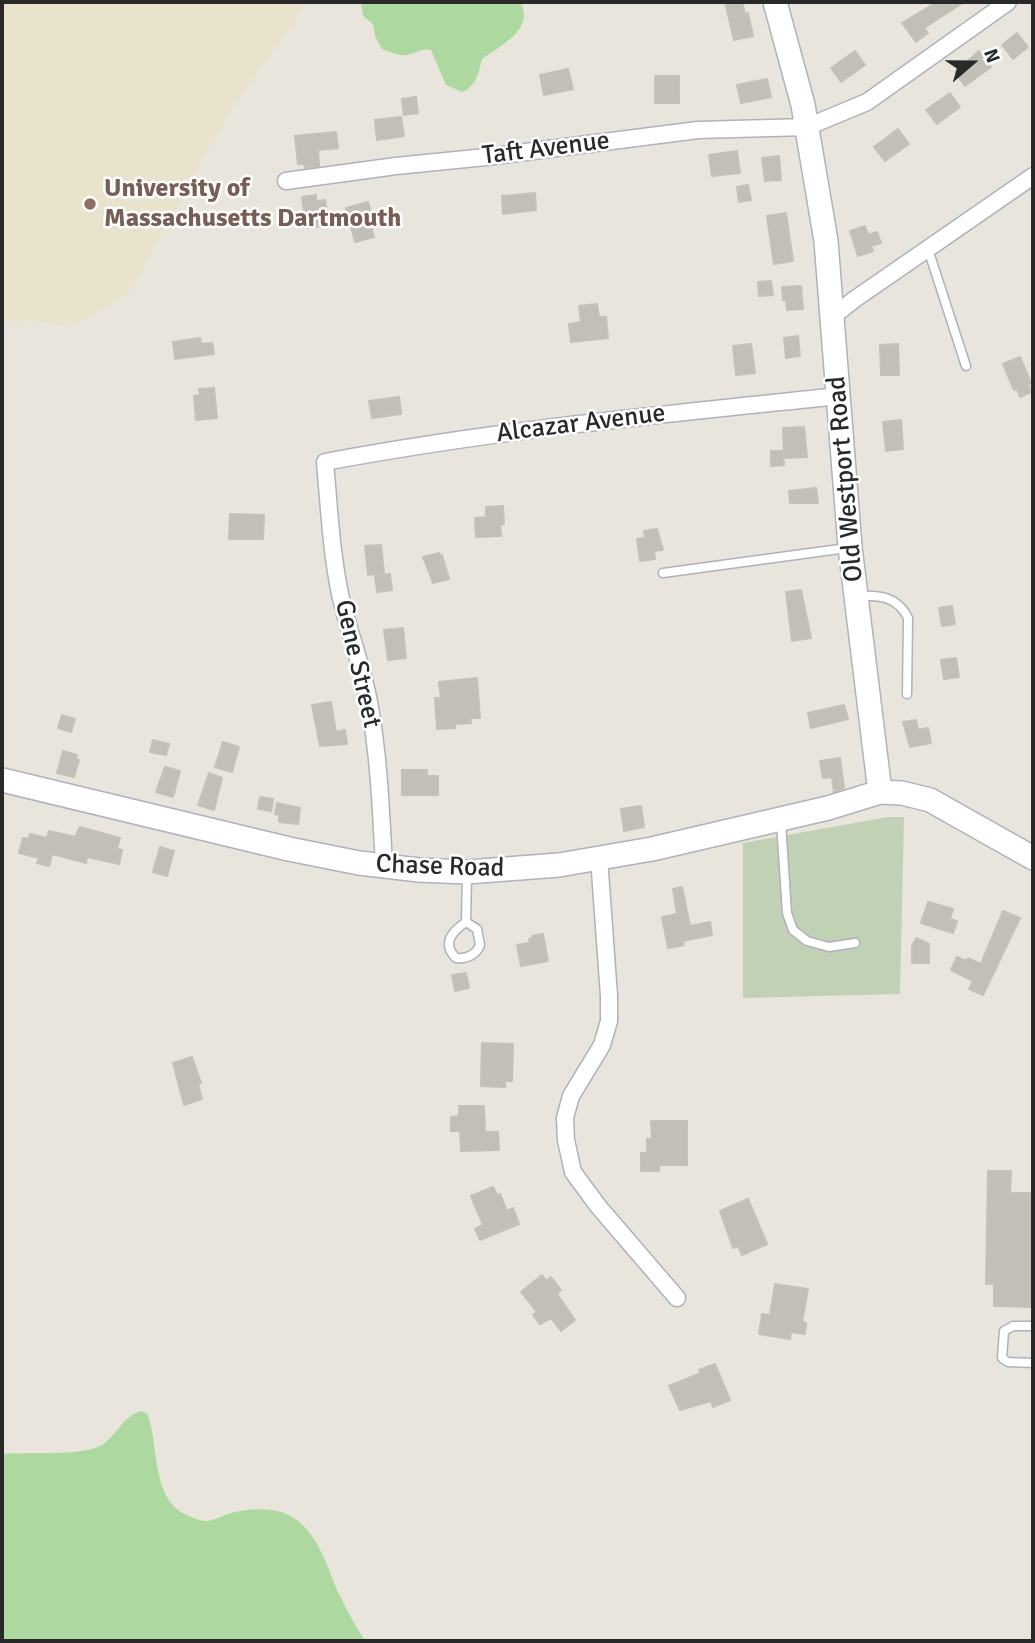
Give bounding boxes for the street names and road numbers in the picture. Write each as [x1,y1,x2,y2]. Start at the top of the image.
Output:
street label: Taft Avenue [481,126,611,172]
street label: Old Westport Road [821,375,871,583]
street label: Alcazar Avenue [495,398,667,450]
street label: Gene Street [327,597,387,731]
street label: Chase Road [375,849,505,885]

